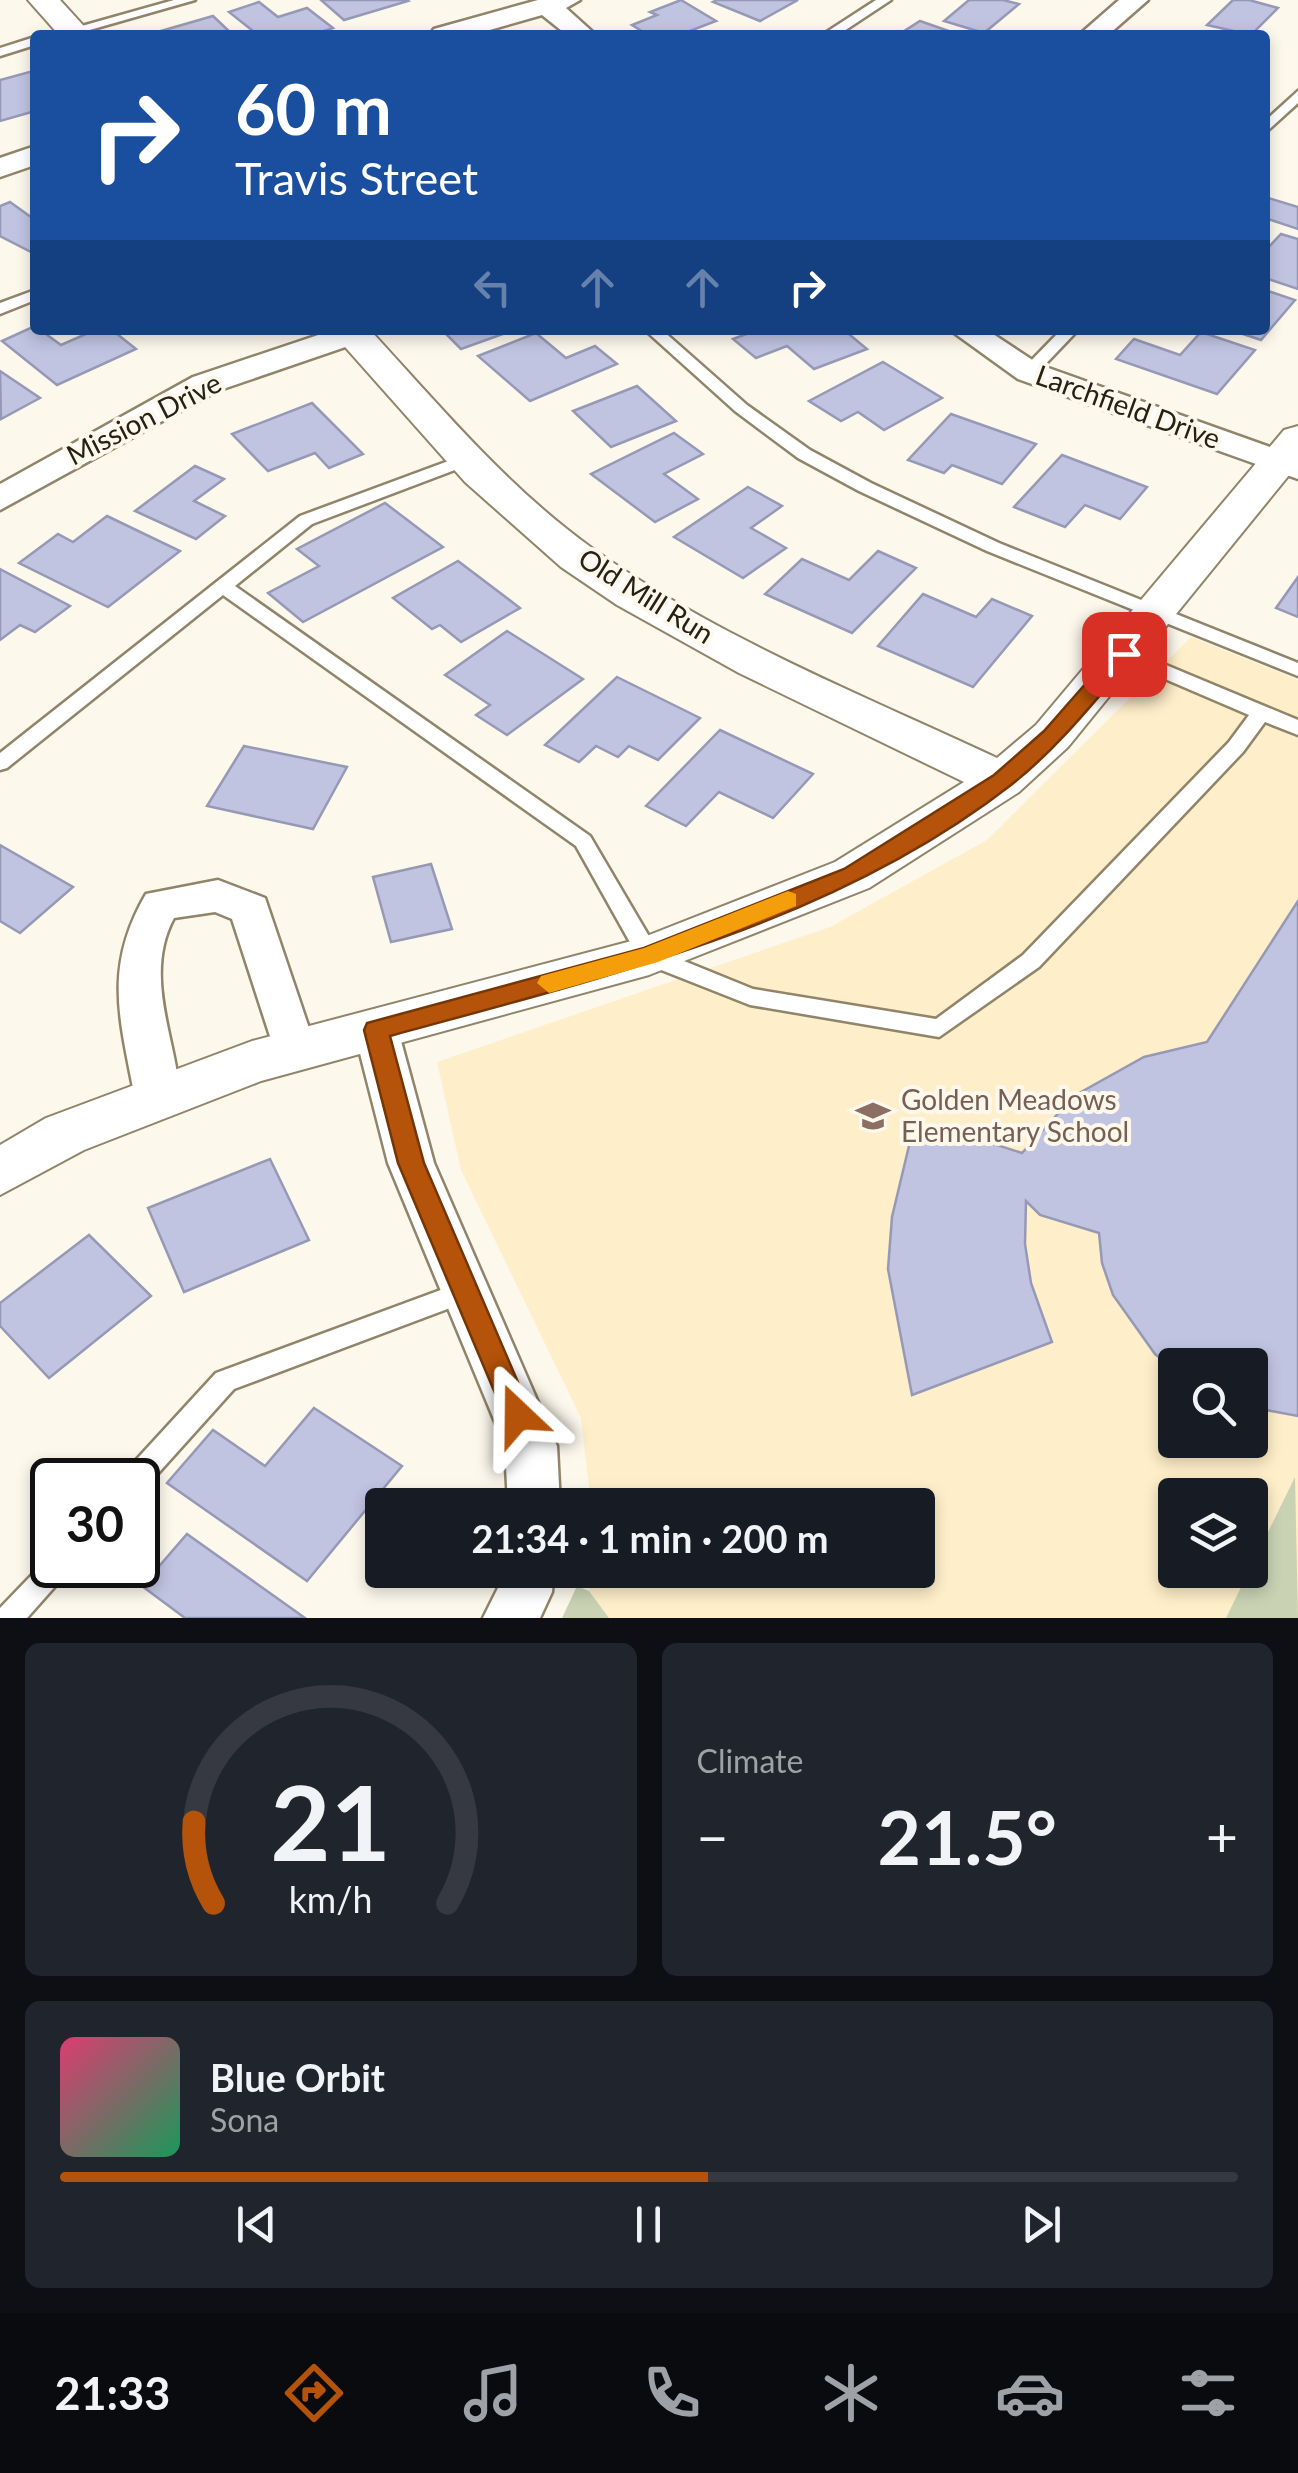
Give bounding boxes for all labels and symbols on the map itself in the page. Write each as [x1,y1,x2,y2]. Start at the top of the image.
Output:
street label: Larchfield Drive [1032,357,1225,455]
street label: Mission Drive [61,365,227,472]
street label: Old Mill Run [573,540,720,650]
pin [1082,612,1167,697]
place label: Golden Meadows Elementary School [901,1082,1129,1148]
school or university icon: Golden Meadows Elementary School [854,1097,892,1135]
position arrow [466,1363,570,1467]
speed limit sign: 30 [30,1458,160,1588]

